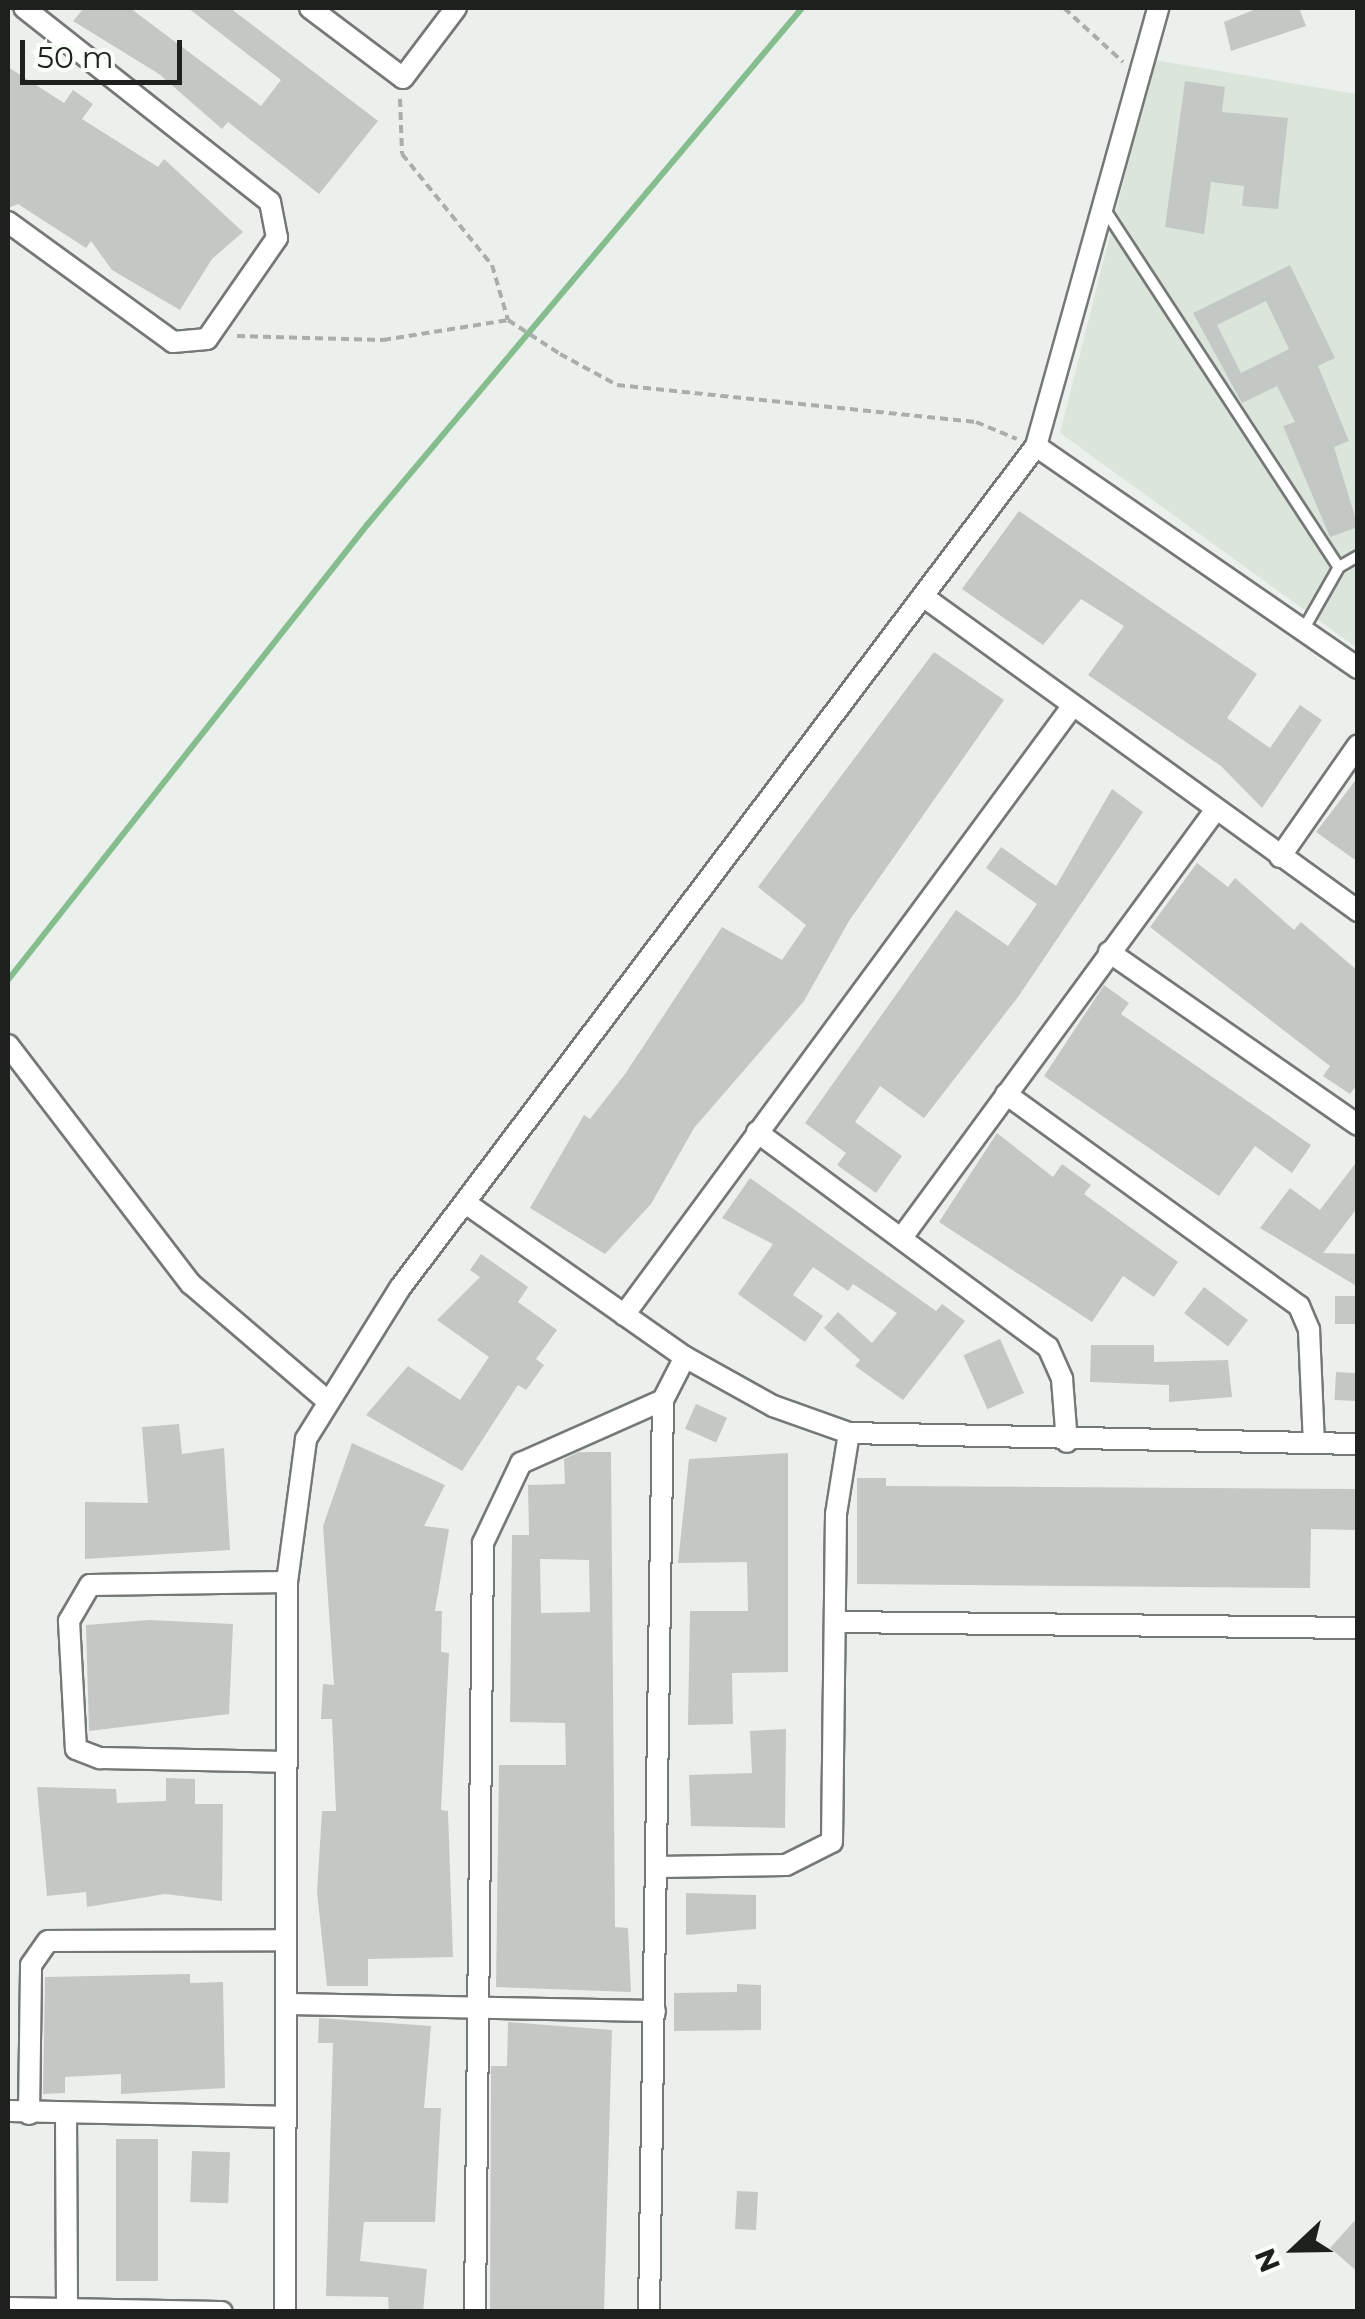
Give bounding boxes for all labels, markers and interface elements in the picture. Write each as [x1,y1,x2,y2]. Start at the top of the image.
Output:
scale bar [25,20,188,82]
text: 50 m [37,39,114,76]
north arrow [1245,2199,1345,2299]
text: N [1247,2243,1287,2277]

